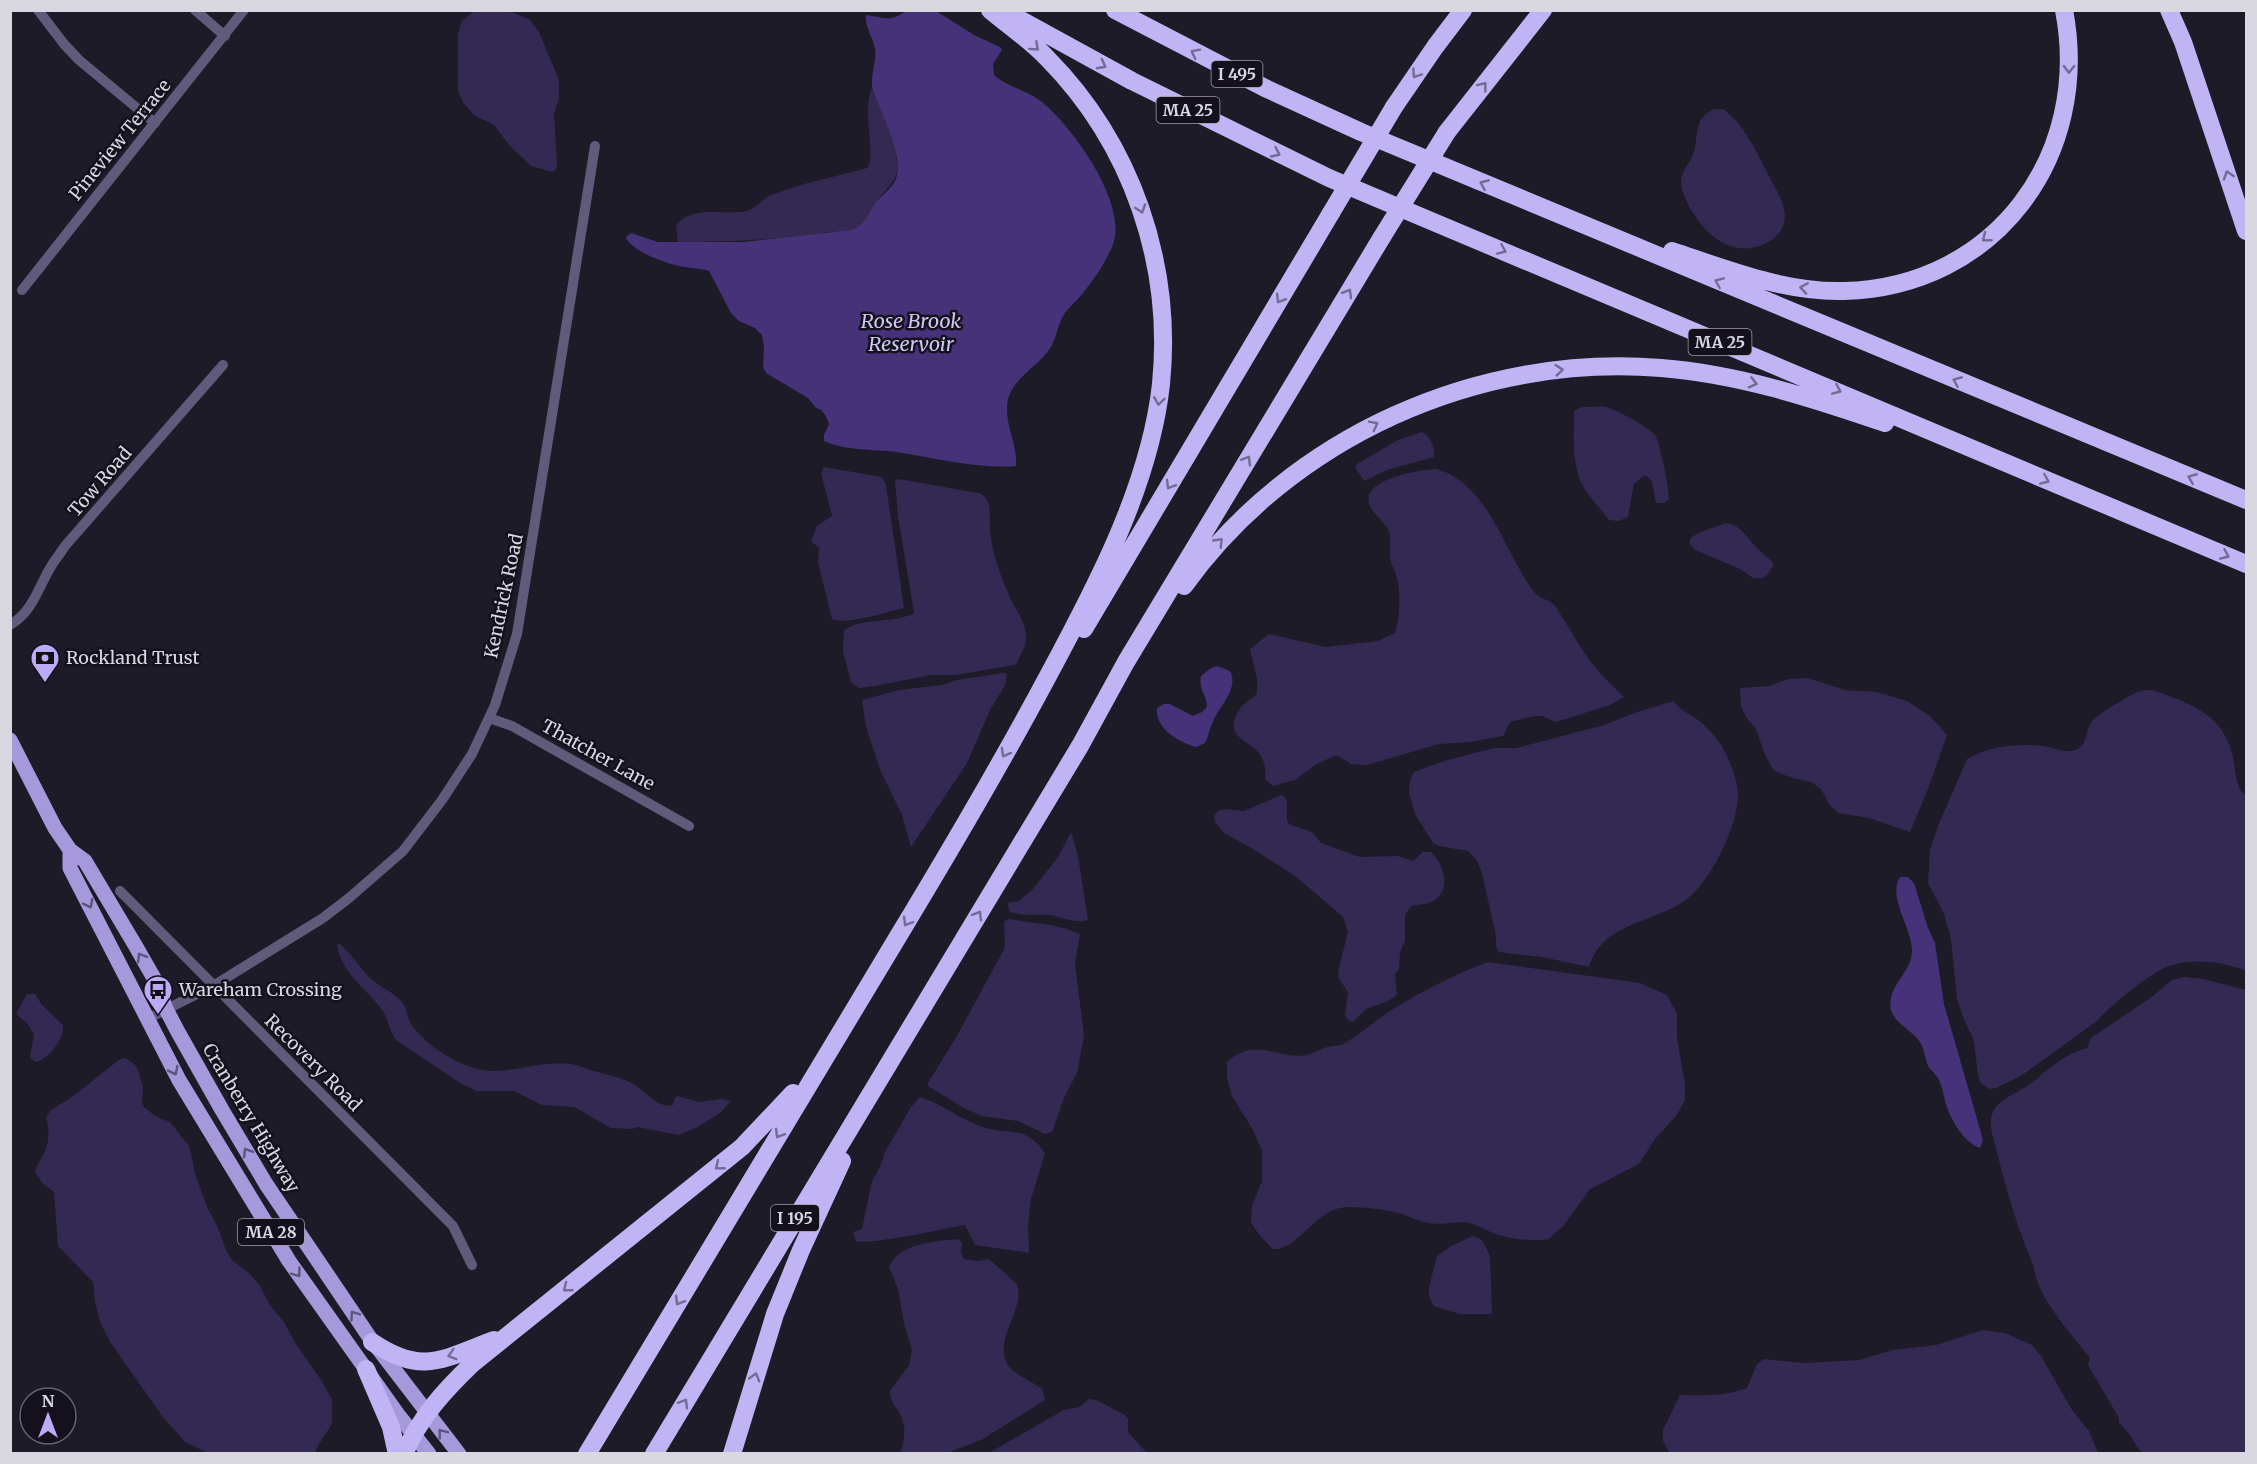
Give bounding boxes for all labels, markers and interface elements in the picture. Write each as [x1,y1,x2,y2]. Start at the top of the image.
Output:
one-way arrow [1029,40,1039,51]
one-way arrow [1190,48,1201,60]
one-way arrow [1096,58,1106,69]
road number: I 495 [1212,61,1262,87]
one-way arrow [2063,64,2075,73]
one-way arrow [1412,67,1423,78]
street label: Pineview Terrace [64,74,176,205]
one-way arrow [1476,81,1487,92]
road number: MA 25 [1156,97,1220,123]
one-way arrow [1270,146,1281,158]
one-way arrow [2223,170,2235,181]
one-way arrow [1480,179,1491,191]
one-way arrow [1134,203,1146,214]
one-way arrow [1982,231,1993,242]
one-way arrow [1495,243,1506,255]
one-way arrow [1714,277,1725,289]
one-way arrow [1800,282,1809,294]
one-way arrow [1341,289,1352,299]
one-way arrow [1275,293,1287,303]
water label: Rose Brook Reservoir [861,308,961,356]
road number: MA 25 [1688,329,1752,355]
one-way arrow [1555,364,1564,377]
one-way arrow [1748,376,1758,389]
one-way arrow [1953,376,1964,388]
one-way arrow [1830,383,1841,395]
one-way arrow [1153,396,1165,405]
one-way arrow [1367,421,1378,433]
street label: Tow Road [63,442,136,521]
one-way arrow [1240,456,1252,466]
one-way arrow [2188,472,2198,485]
one-way arrow [2039,473,2050,485]
one-way arrow [1165,479,1177,489]
street label: Kendrick Road [479,531,528,660]
one-way arrow [1212,539,1223,549]
one-way arrow [2219,548,2230,560]
bank icon: Rockland Trust [29,642,61,684]
place label: Rockland Trust [66,646,200,669]
street label: Thatcher Lane [538,714,659,795]
one-way arrow [1001,747,1012,758]
one-way arrow [82,898,93,909]
one-way arrow [971,911,983,921]
one-way arrow [903,916,914,926]
one-way arrow [137,952,149,963]
bus stop icon: Wareham Crossing [142,974,174,1016]
place label: Wareham Crossing [178,978,342,1001]
street label: Recovery Road [260,1009,367,1116]
street label: Cranberry Highway [198,1039,305,1197]
one-way arrow [167,1064,179,1075]
one-way arrow [775,1128,787,1138]
one-way arrow [243,1148,254,1158]
one-way arrow [715,1159,726,1170]
road number: I 195 [771,1205,819,1231]
road number: MA 28 [238,1219,304,1245]
one-way arrow [290,1267,301,1278]
one-way arrow [563,1281,574,1292]
one-way arrow [674,1295,686,1305]
one-way arrow [350,1311,361,1322]
one-way arrow [447,1348,458,1360]
one-way arrow [748,1373,760,1383]
north arrow [18,1386,78,1446]
text: N [42,1391,55,1411]
one-way arrow [677,1399,689,1409]
one-way arrow [439,1429,450,1440]

